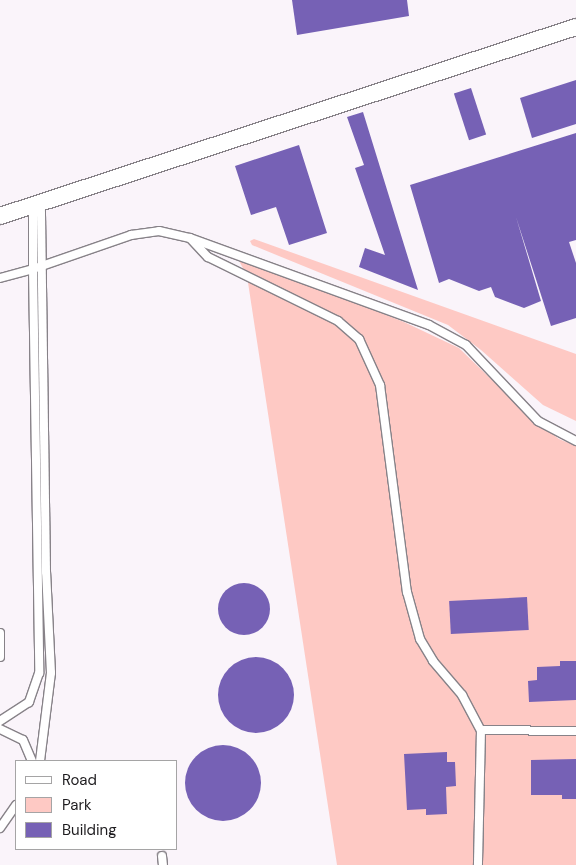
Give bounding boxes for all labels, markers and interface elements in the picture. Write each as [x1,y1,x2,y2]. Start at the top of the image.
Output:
legend [15,760,178,850]
text: Road [62,770,97,790]
text: Park [62,795,92,815]
text: Building [62,820,117,840]

